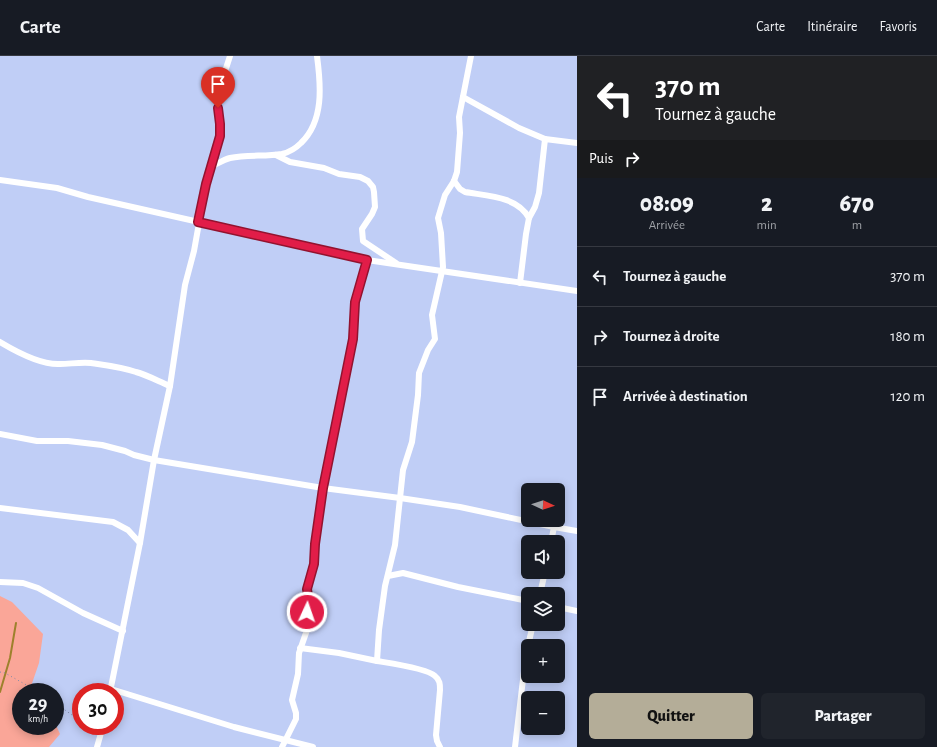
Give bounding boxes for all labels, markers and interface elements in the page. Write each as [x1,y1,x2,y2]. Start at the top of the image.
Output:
text: Carte [20,18,61,37]
text: Carte [756,20,785,34]
text: Itinéraire [807,20,857,34]
text: Favoris [879,20,917,34]
pin [201,67,235,108]
icon: left [589,72,641,124]
icon: arrive [207,73,229,95]
text: 370 m [655,73,721,101]
text: Tournez à gauche [655,106,776,124]
icon: right [621,148,643,170]
text: Puis [589,151,613,166]
text: 08:09 [640,192,694,216]
text: 2 [761,192,772,216]
text: 670 [840,192,874,216]
text: Arrivée [649,219,685,232]
text: min [757,219,777,232]
text: m [852,219,862,232]
icon: left [589,266,611,288]
text: Tournez à gauche [623,269,726,284]
text: 370 m [890,269,925,284]
icon: right [589,326,611,348]
text: Tournez à droite [623,329,720,344]
text: 180 m [890,329,925,344]
icon: arrive [589,386,611,408]
text: Arrivée à destination [623,389,748,404]
text: 120 m [891,389,925,404]
north arrow [521,483,565,527]
map controls [521,483,565,735]
button: sound [521,535,565,579]
button: layers [521,587,565,631]
position arrow [286,591,328,633]
button: + [521,639,565,683]
speed limit sign: 30 [72,683,124,735]
button: − [521,691,565,735]
button: Quitter [589,693,753,739]
button: Partager [761,693,925,739]
text: 29 [28,694,48,714]
text: km/h [28,714,48,724]

